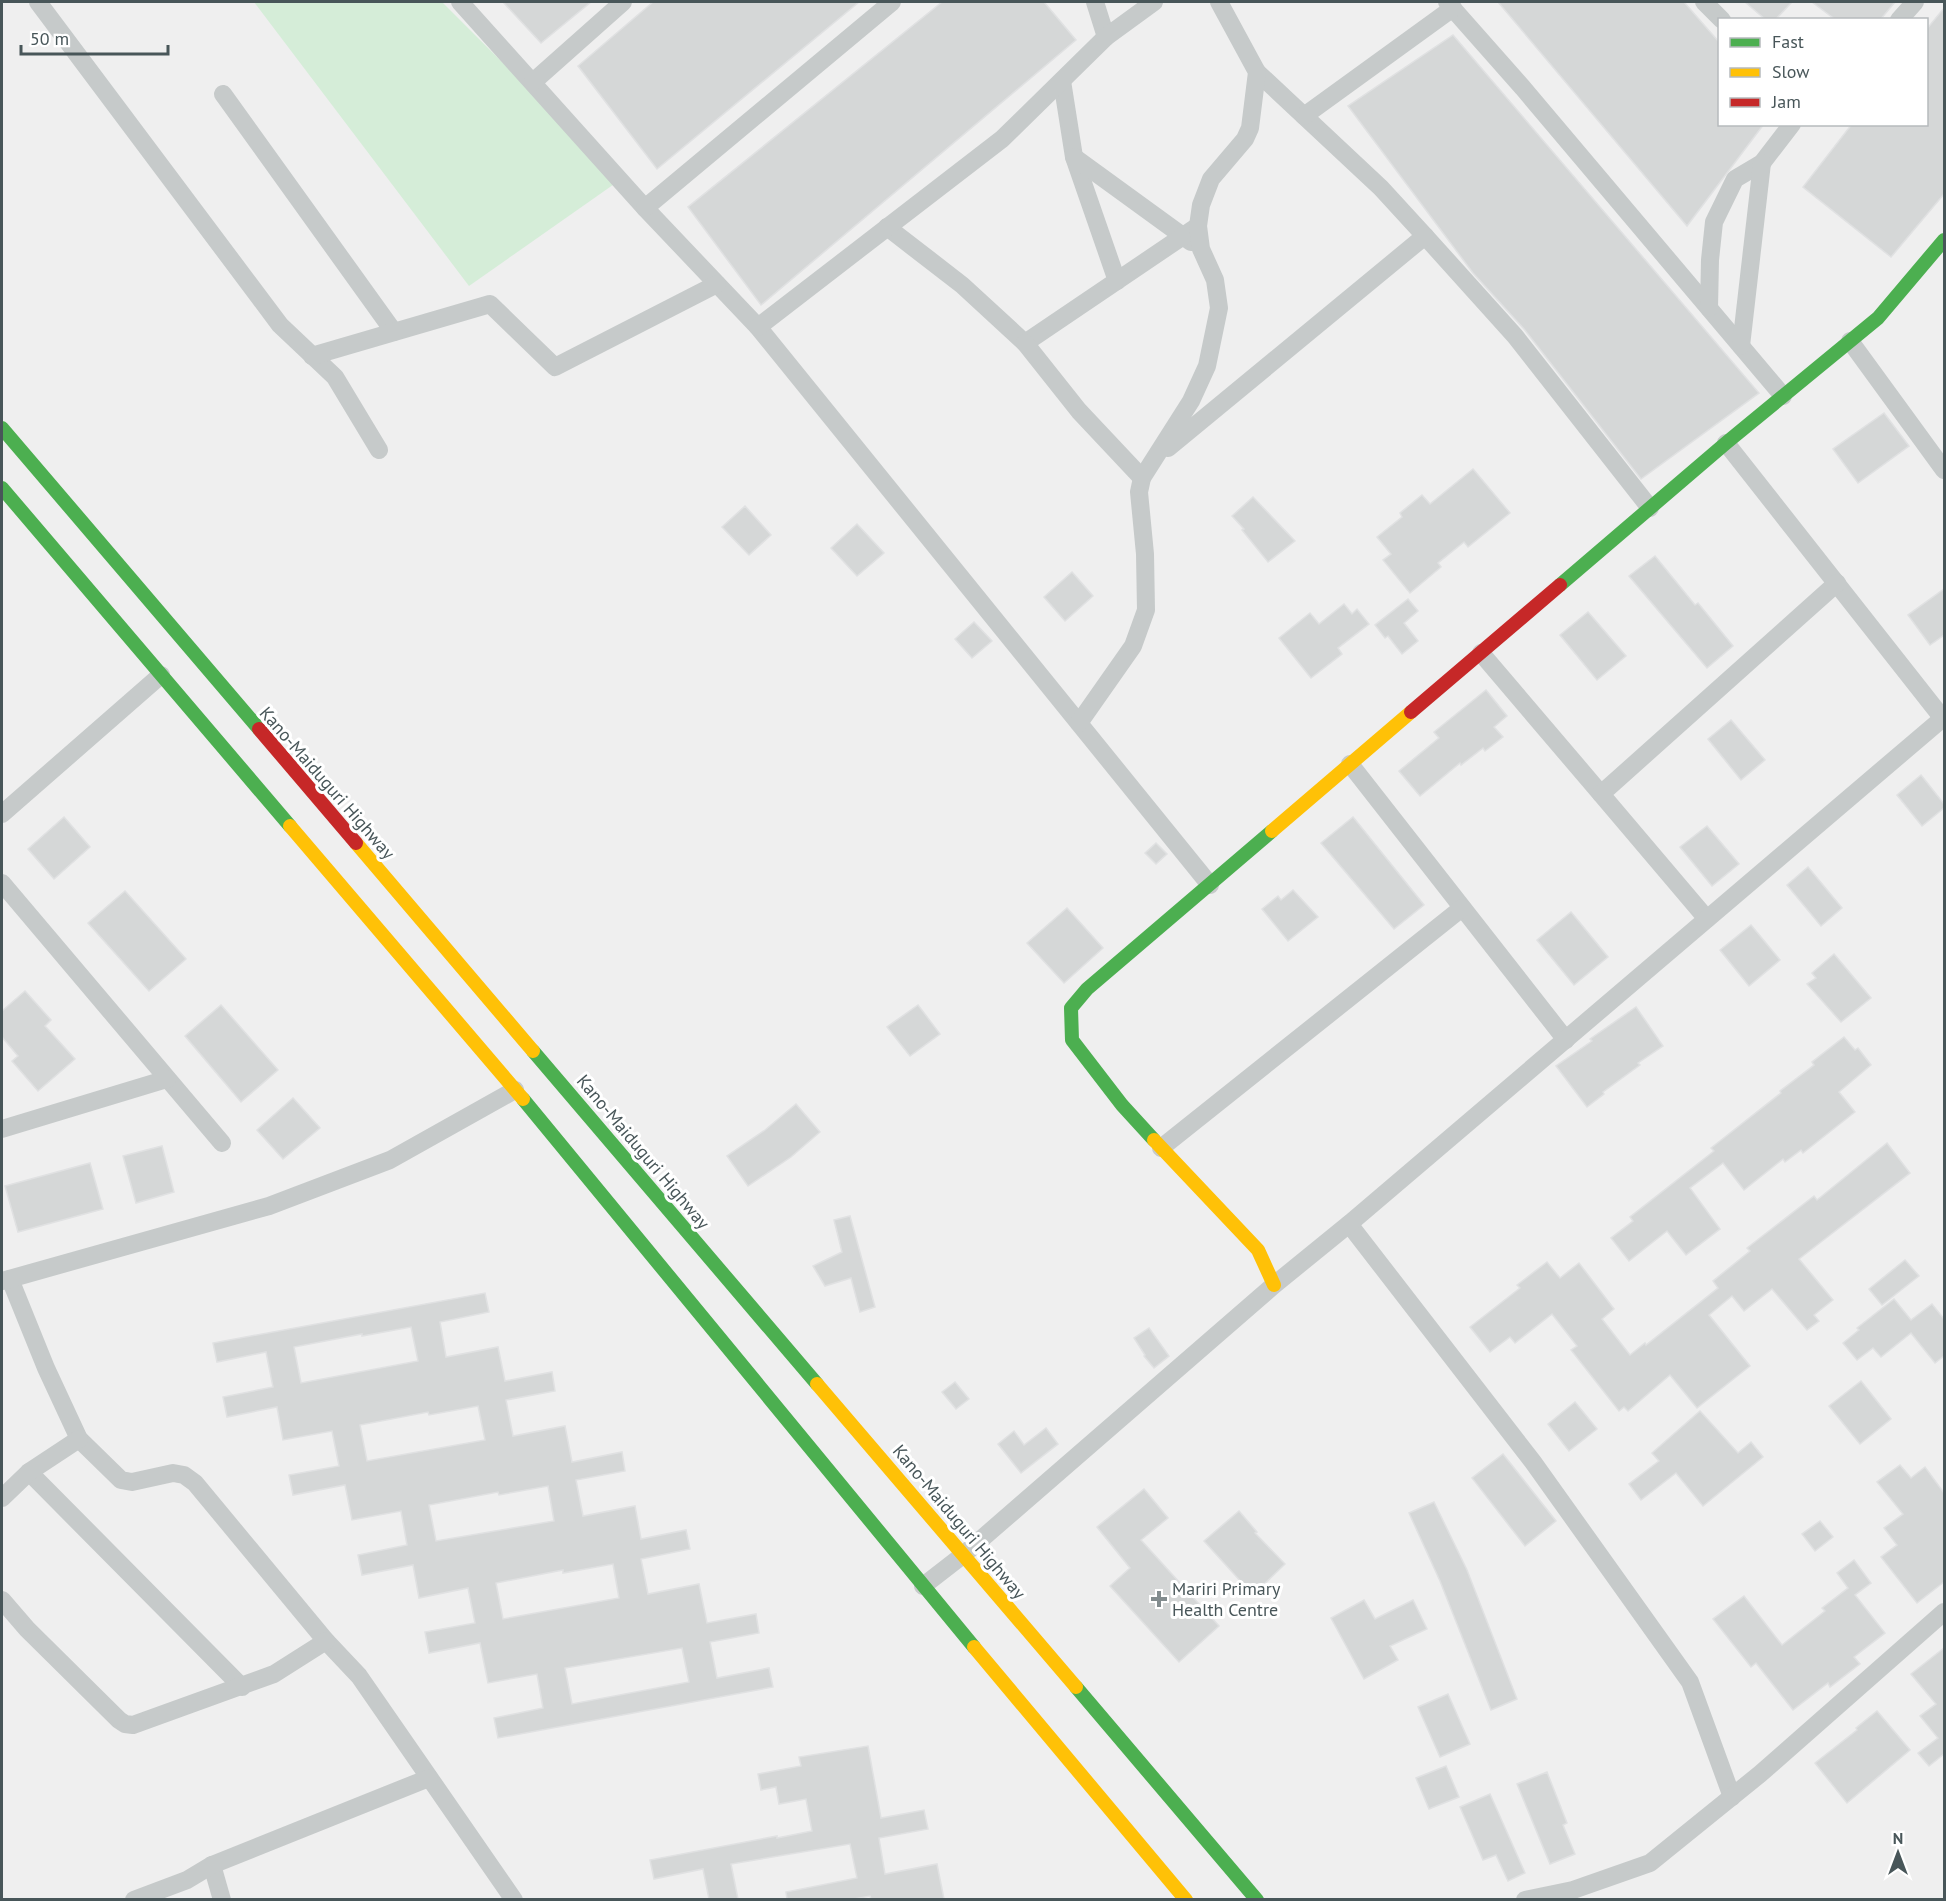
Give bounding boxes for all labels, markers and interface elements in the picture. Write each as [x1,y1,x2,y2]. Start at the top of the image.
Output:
scale bar [21,18,168,56]
legend [1718,18,1928,126]
text: 50 m [30,27,69,50]
text: Fast [1772,30,1804,53]
text: Slow [1772,60,1810,83]
text: Jam [1771,90,1801,113]
street label: Kano-Maiduguri Highway [255,702,400,864]
street label: Kano-Maiduguri Highway [572,1070,715,1234]
street label: Kano-Maiduguri Highway [888,1440,1031,1604]
place label: Mariri Primary Health Centre [1172,1577,1281,1621]
marker: Mariri Primary Health Centre [1150,1590,1168,1608]
north arrow [1868,1823,1928,1883]
text: N [1893,1828,1903,1848]

